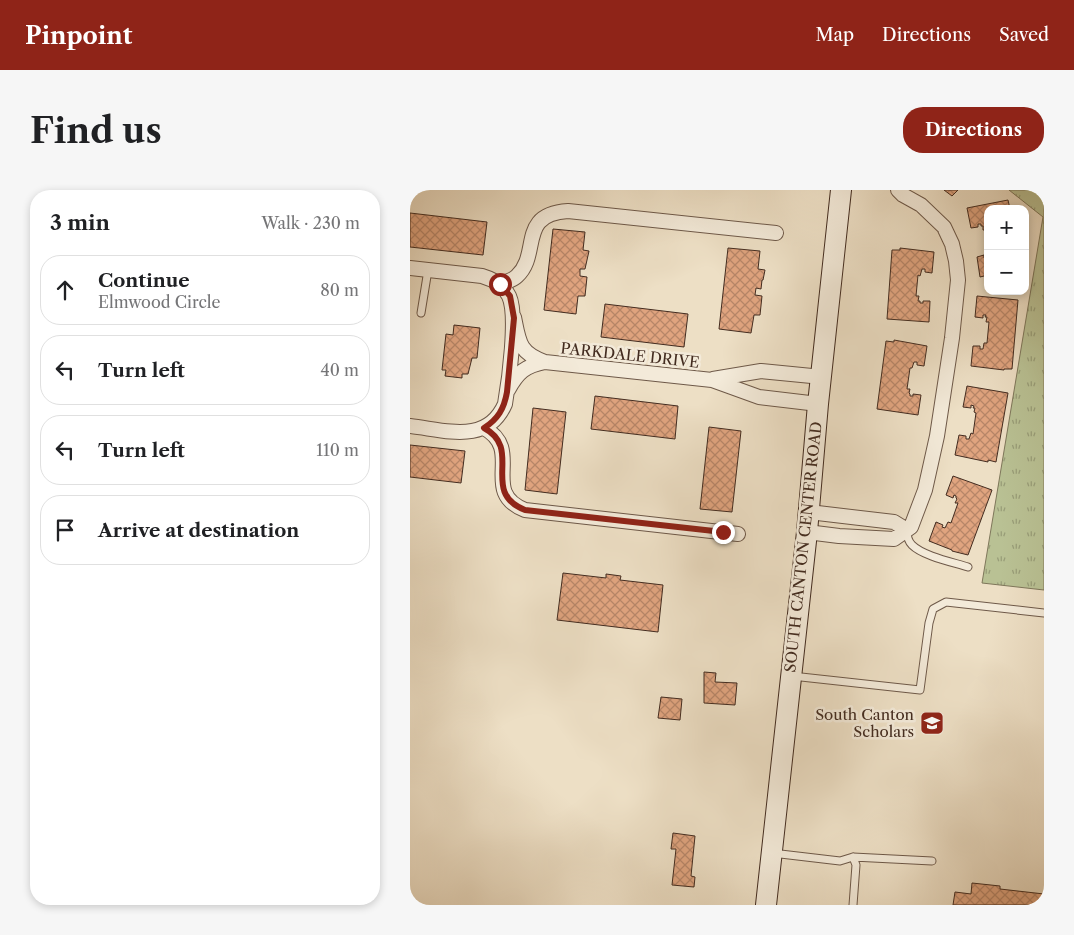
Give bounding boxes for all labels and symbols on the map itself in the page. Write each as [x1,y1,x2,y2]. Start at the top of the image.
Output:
route start [489,273,512,296]
street label: PARKDALE DRIVE [560,338,700,372]
street label: SOUTH CANTON CENTER ROAD [780,421,826,673]
route end [712,521,735,544]
place label: South Canton Scholars [815,705,915,741]
school or university icon: South Canton Scholars [919,710,945,736]

